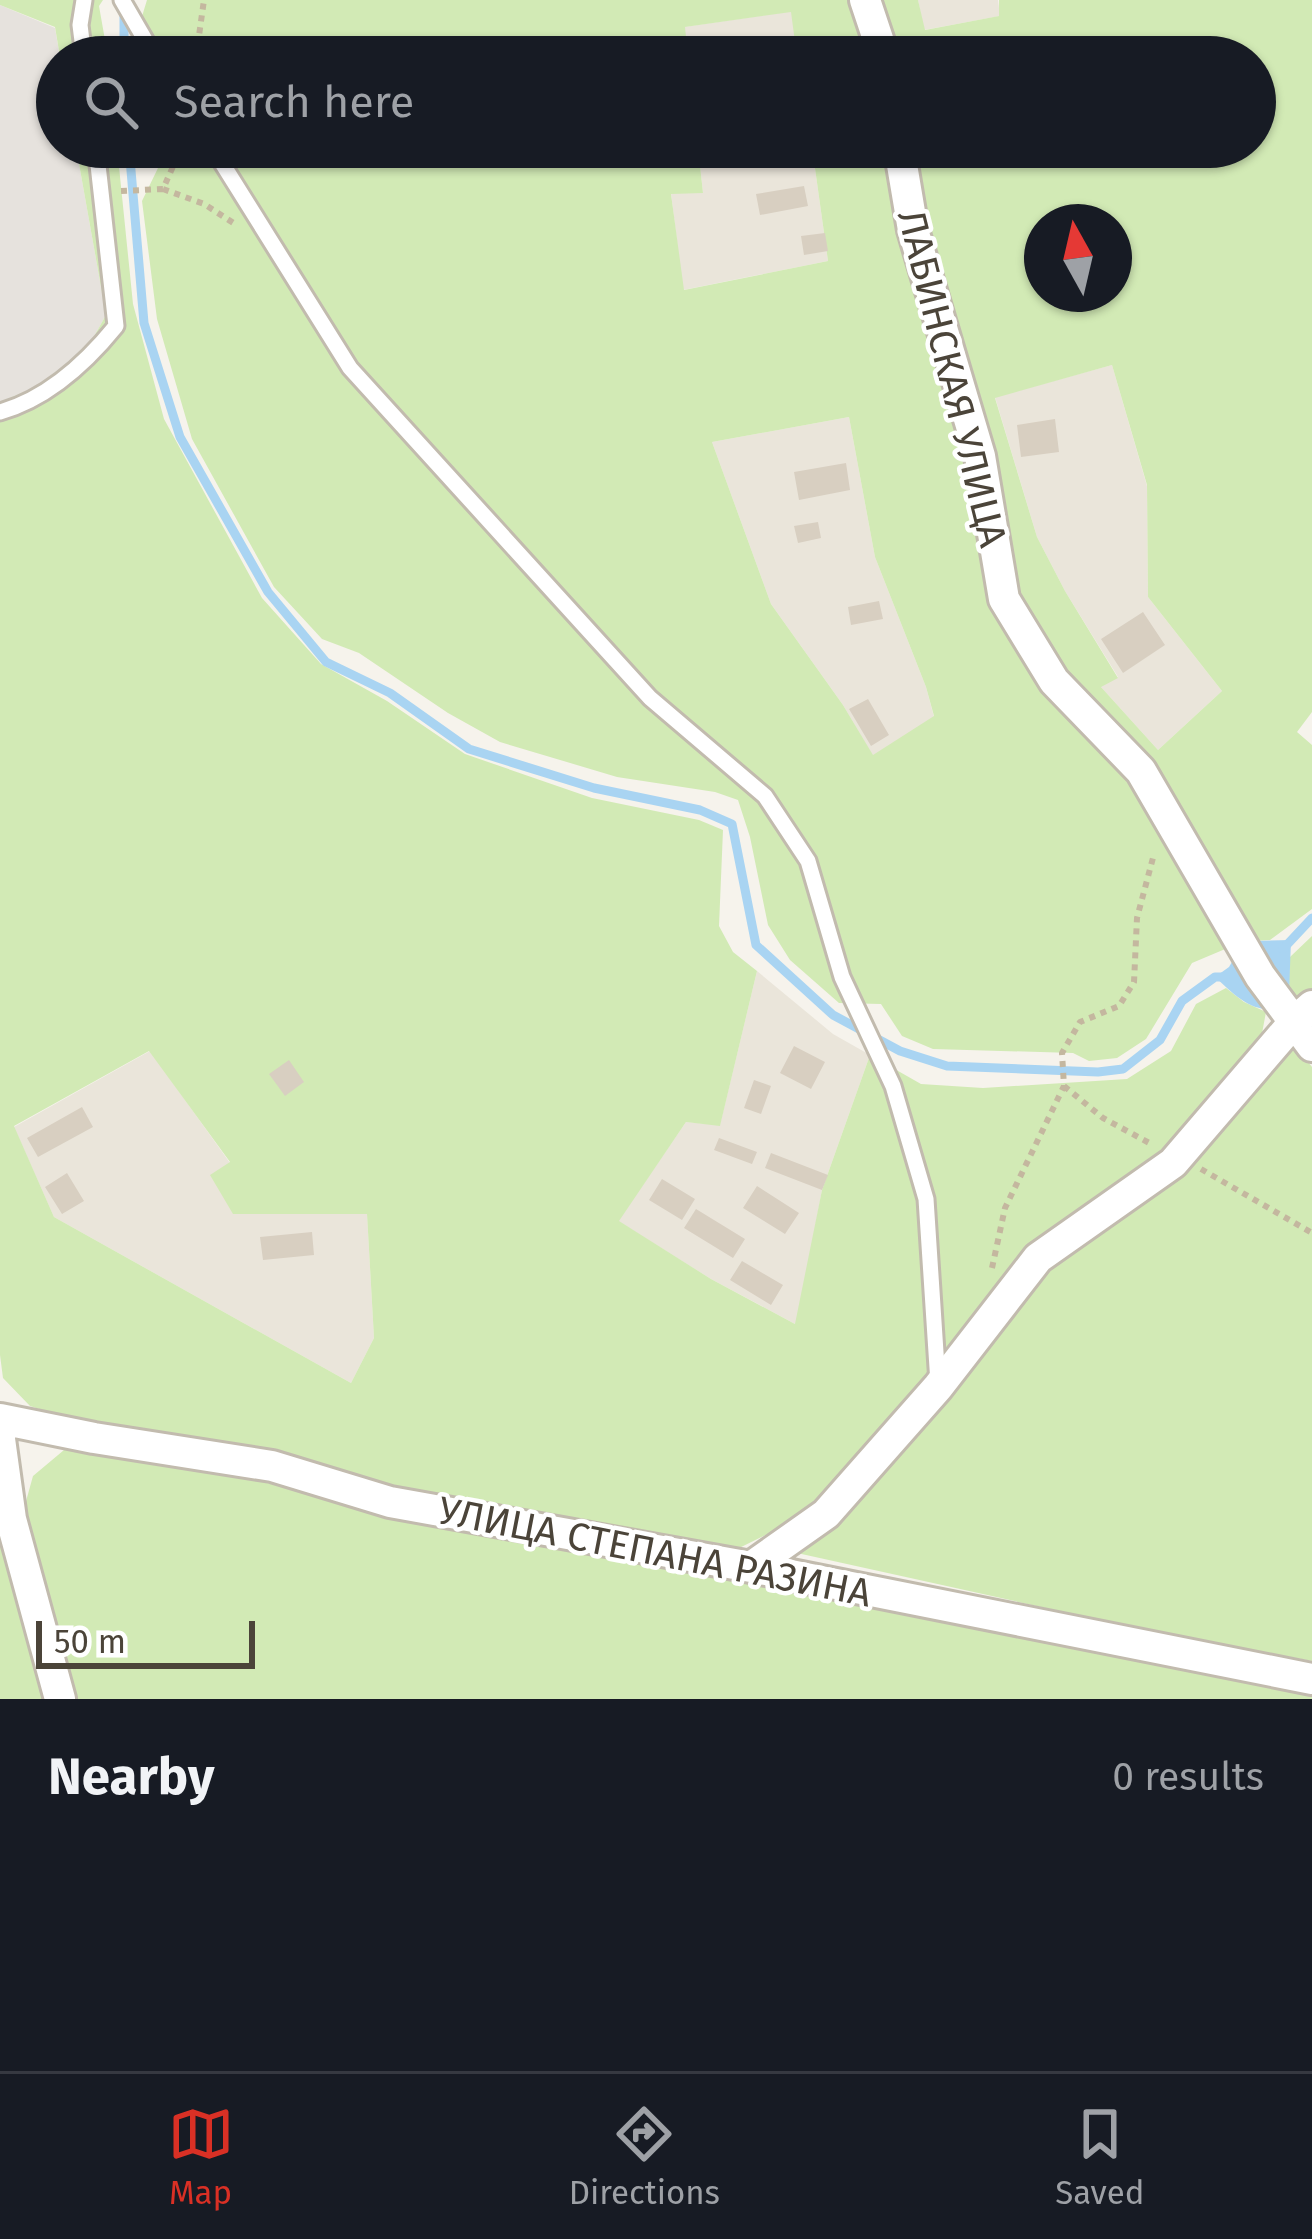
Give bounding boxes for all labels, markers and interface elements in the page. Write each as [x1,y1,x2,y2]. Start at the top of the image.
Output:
search box [36,36,1276,168]
icon: search [78,69,144,135]
text: Search here [174,75,414,129]
north arrow [1024,204,1132,312]
street label: ЛАБИНСКАЯ УЛИЦА [888,205,1016,552]
street label: УЛИЦА СТЕПАНА РАЗИНА [434,1487,876,1617]
scale bar [36,1615,255,1668]
text: 50 m [54,1622,126,1662]
text: Nearby [48,1746,214,1808]
text: 0 results [1112,1754,1264,1800]
tab: Map [168,2101,234,2213]
tab: Directions [569,2101,720,2213]
tab: Saved [1055,2101,1144,2213]

